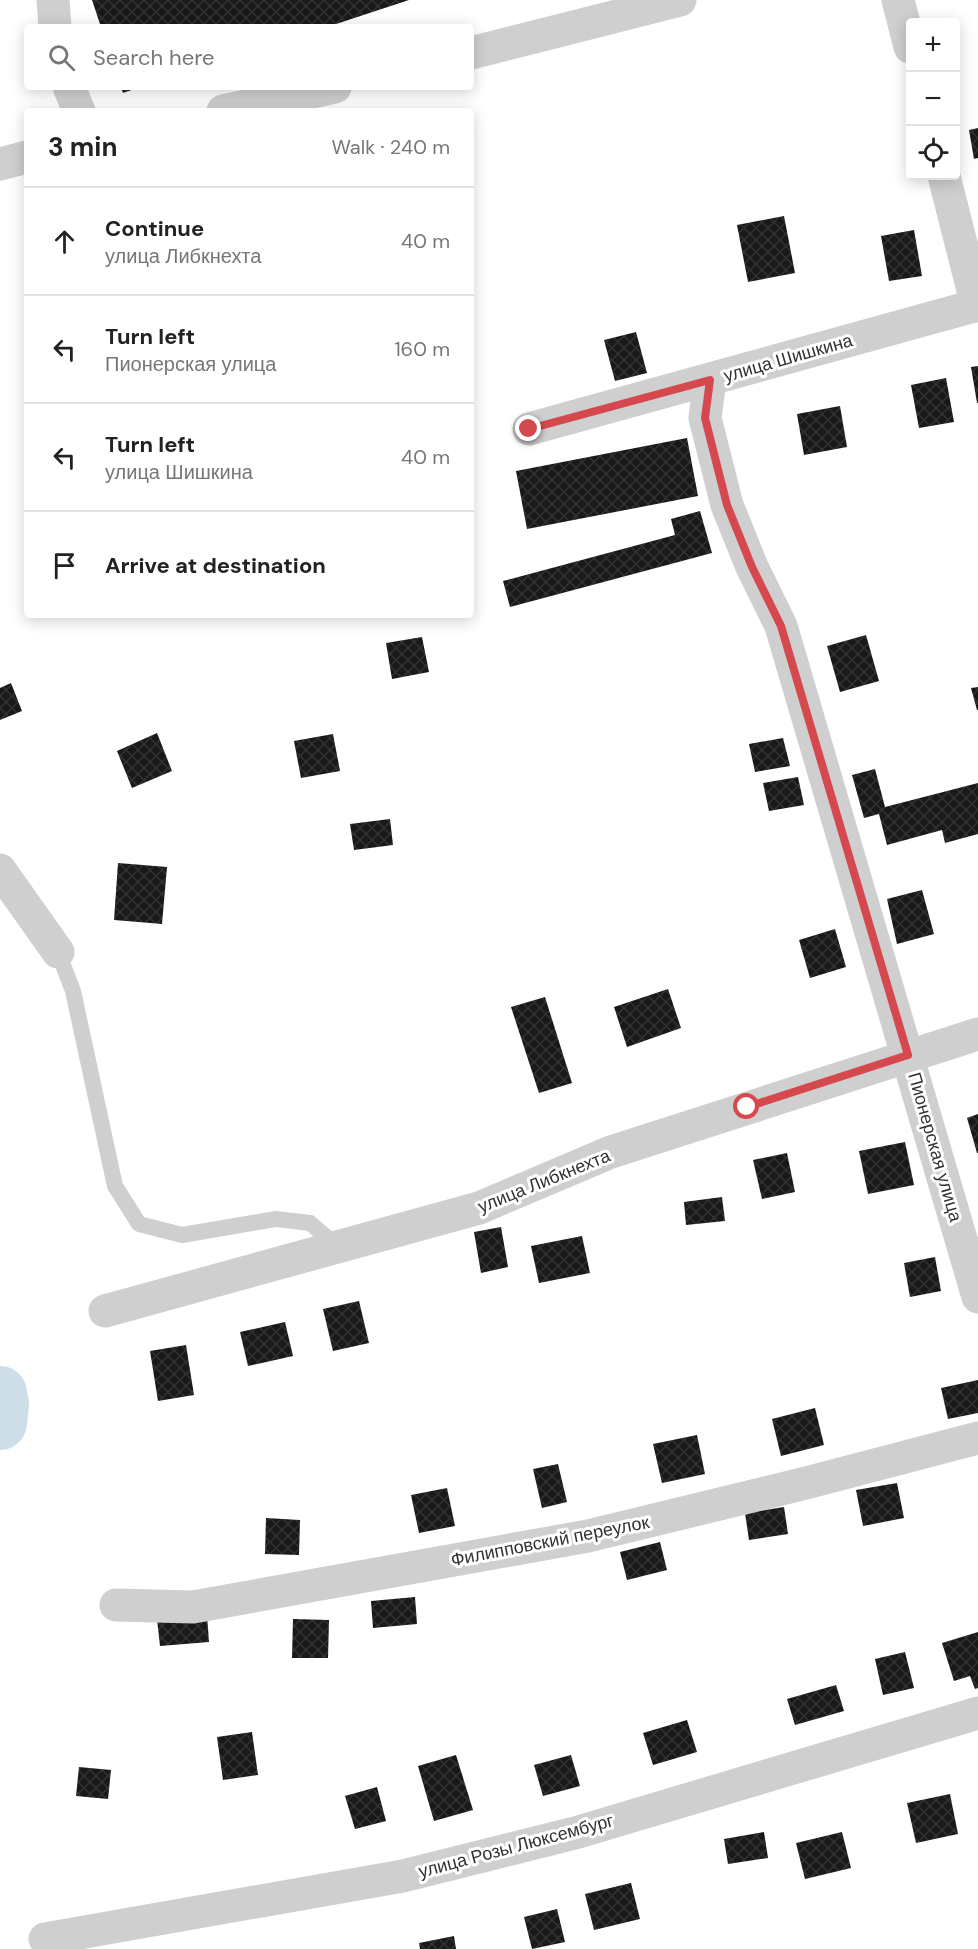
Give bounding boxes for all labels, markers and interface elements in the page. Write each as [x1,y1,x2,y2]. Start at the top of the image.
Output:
map controls [906,18,960,180]
button: + [906,18,960,72]
search box [24,24,474,90]
icon: search [45,41,78,74]
text: Search here [93,43,214,72]
button: − [906,72,960,126]
button: locate [906,126,960,180]
text: 3 min [48,130,117,164]
text: Walk · 240 m [331,134,450,160]
text: Continue [105,214,204,243]
icon: ahead [48,225,81,258]
text: 40 m [401,228,450,254]
text: улица Либкнехта [105,243,261,269]
text: Turn left [105,322,195,351]
street label: улица Шишкина [721,328,856,388]
icon: left [48,333,81,366]
text: 160 m [394,336,450,362]
text: Пионерская улица [105,351,276,377]
route end [515,415,541,441]
text: Turn left [105,430,195,459]
icon: left [48,441,81,474]
text: 40 m [401,444,450,470]
text: улица Шишкина [105,459,253,485]
icon: arrive [48,549,81,582]
text: Arrive at destination [105,551,326,580]
street label: Пионерская улица [902,1070,968,1225]
route start [733,1093,759,1119]
street label: улица Либкнехта [474,1143,615,1218]
street label: Филипповский переулок [449,1510,651,1572]
street label: улица Розы Люксембург [416,1808,617,1884]

